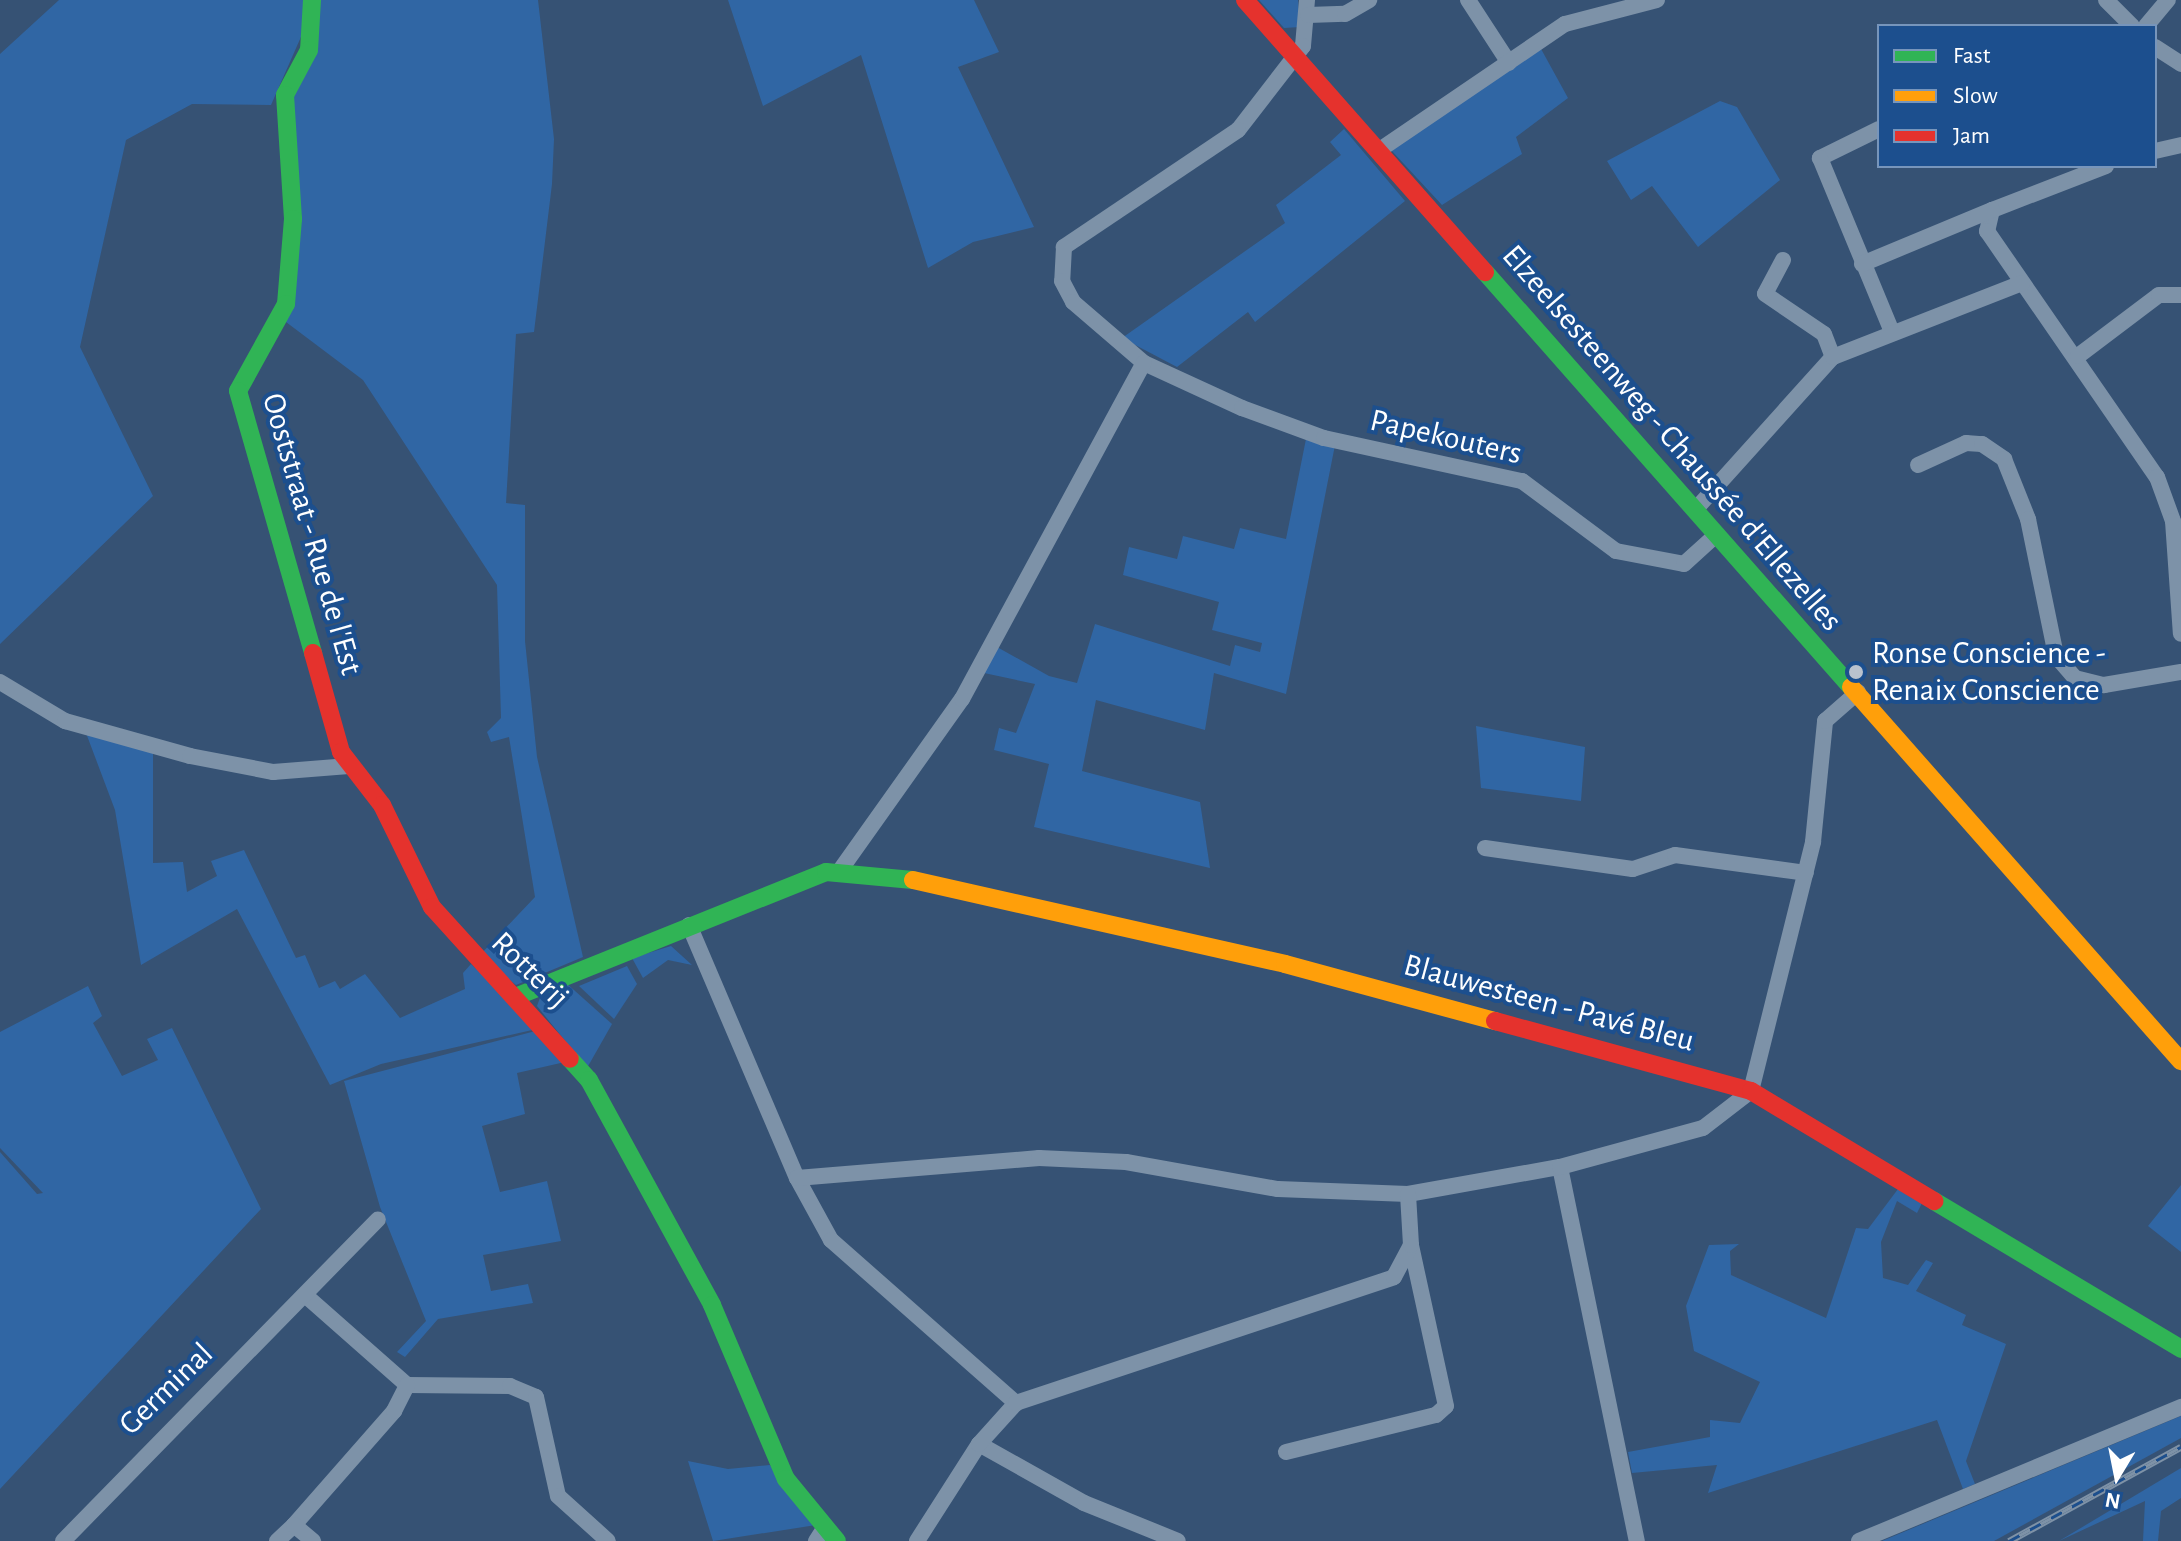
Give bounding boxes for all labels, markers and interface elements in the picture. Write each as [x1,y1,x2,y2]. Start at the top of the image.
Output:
legend [1877,24,2157,168]
text: Fast [1953,44,1990,68]
text: Slow [1953,84,1998,108]
text: Jam [1953,124,1990,148]
street label: Elzeelsesteenweg - Chaussée d'Ellezelles [1494,237,1850,639]
street label: Ooststraat - Rue de l'Est [253,389,371,679]
street label: Papekouters [1366,401,1526,473]
place label: Ronse Conscience - Renaix Conscience [1872,635,2106,710]
marker: Ronse Conscience - Renaix Conscience [1847,663,1865,681]
street label: Rotterij [483,924,577,1016]
street label: Blauwesteen - Pavé Bleu [1400,946,1698,1060]
street label: Germinal [111,1335,221,1443]
north arrow [2077,1437,2157,1517]
text: N [2103,1488,2122,1513]

